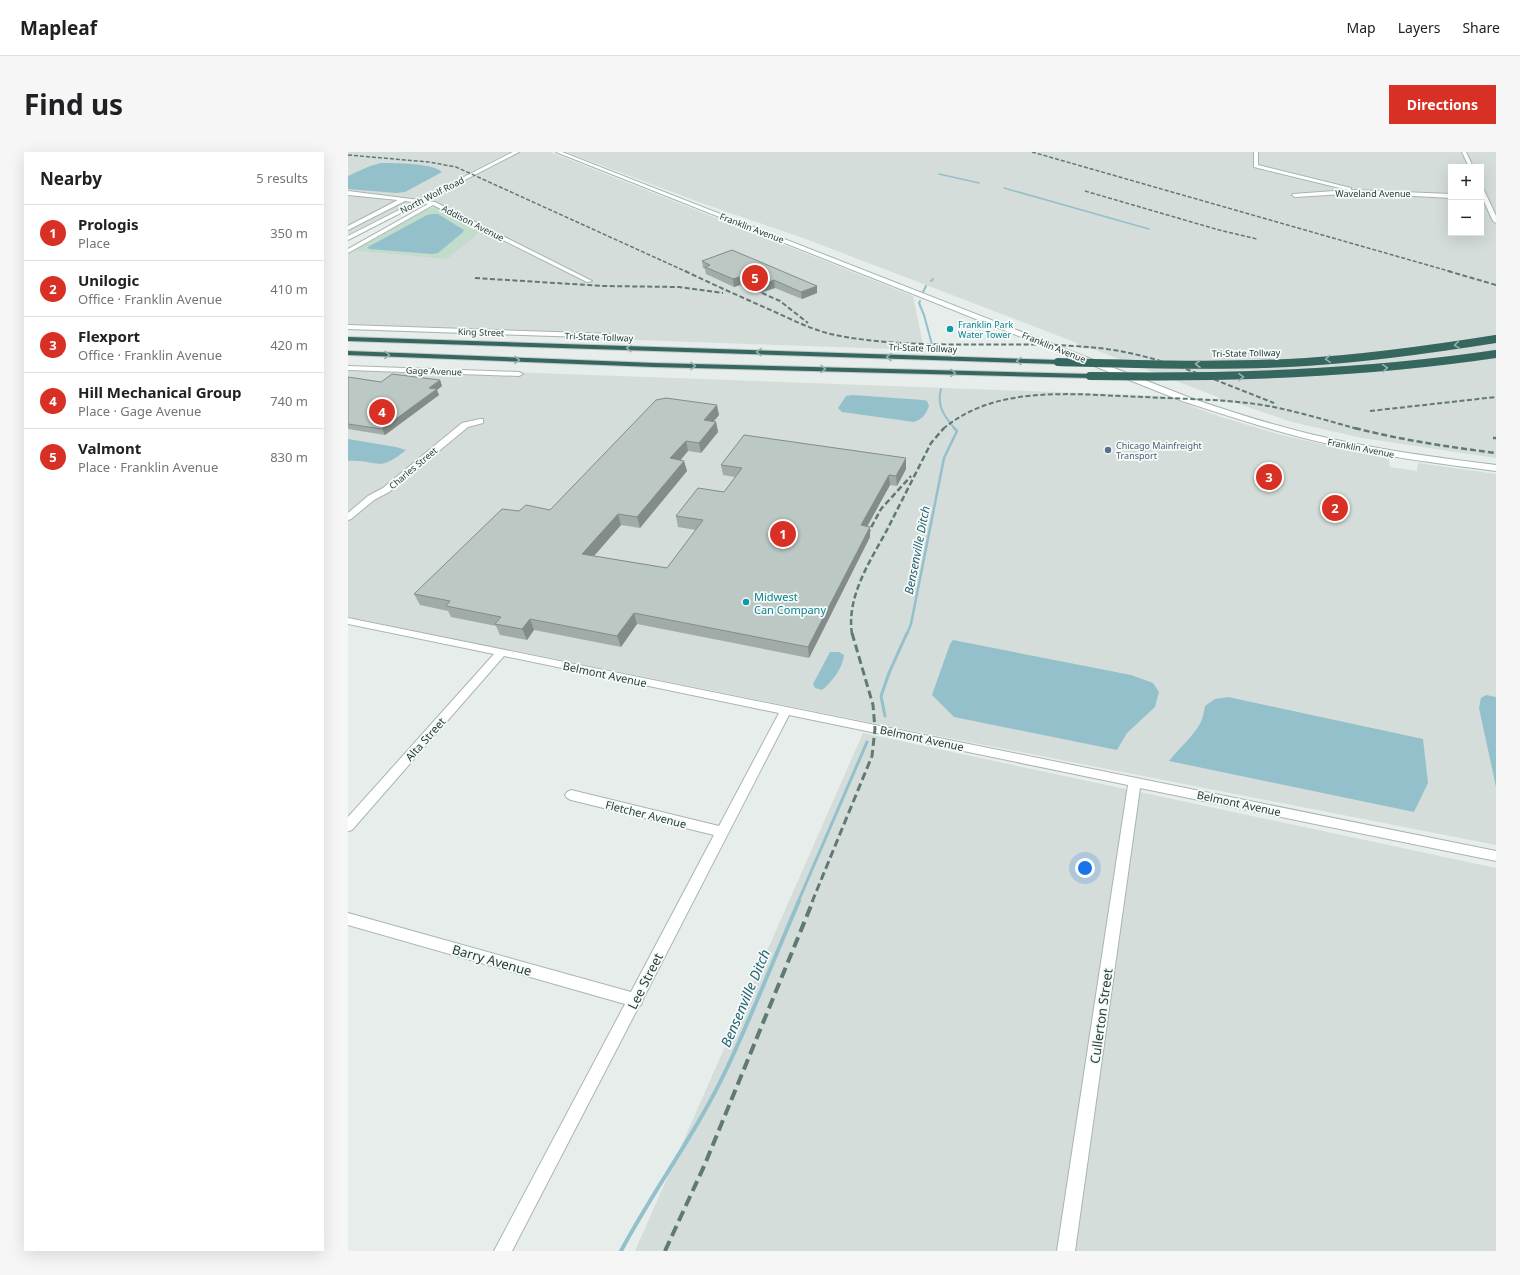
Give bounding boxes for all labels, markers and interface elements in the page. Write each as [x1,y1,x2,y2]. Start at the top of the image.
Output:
text: Mapleaf [20,15,97,41]
text: Map [1347,18,1376,37]
text: Layers [1398,18,1440,37]
text: Share [1462,18,1500,37]
text: Find us [24,85,123,123]
button: Directions [1389,85,1496,124]
map controls [1448,164,1484,236]
button: + [1448,164,1484,200]
text: Nearby [40,167,102,190]
text: 5 results [256,169,308,187]
street label: North Wolf Road [398,173,466,217]
street label: Waveland Avenue [1335,187,1411,200]
button: − [1448,200,1484,236]
street label: Addison Avenue [440,202,506,244]
street label: Franklin Avenue [718,210,786,246]
text: Prologis [78,214,138,234]
text: 1 [49,224,57,242]
text: 350 m [270,224,308,242]
text: Place [78,234,110,252]
pin: 5 [742,263,768,293]
text: Unilogic [78,270,139,290]
text: 2 [49,280,57,298]
text: 410 m [270,280,308,298]
text: Office · Franklin Avenue [78,290,222,308]
place label: Franklin Park Water Tower [958,318,1013,341]
marker: Franklin Park Water Tower [945,324,955,334]
street label: King Street [458,325,505,339]
text: Flexport [78,326,140,346]
street label: Franklin Avenue [1020,328,1088,366]
street label: Tri-State Tollway [565,329,634,345]
text: 3 [49,336,57,354]
text: 420 m [270,336,308,354]
street label: Tri-State Tollway [889,340,958,356]
one-way arrow [1454,340,1461,349]
one-way arrow [626,344,632,352]
text: Office · Franklin Avenue [78,346,222,364]
street label: Tri-State Tollway [1212,346,1281,360]
one-way arrow [756,348,762,356]
one-way arrow [384,350,390,359]
one-way arrow [886,352,892,361]
one-way arrow [1325,355,1331,364]
one-way arrow [514,356,520,364]
one-way arrow [1016,357,1022,365]
one-way arrow [1195,360,1201,368]
one-way arrow [690,362,696,370]
street label: Gage Avenue [406,364,462,378]
one-way arrow [1382,364,1388,373]
one-way arrow [820,365,826,374]
one-way arrow [950,369,956,377]
one-way arrow [1238,373,1244,381]
text: Hill Mechanical Group [78,382,242,402]
text: 4 [49,392,57,410]
text: 740 m [270,392,308,410]
pin: 4 [369,397,395,427]
text: Place · Gage Avenue [78,402,201,420]
street label: Franklin Avenue [1326,435,1396,461]
text: Valmont [78,438,141,458]
place label: Chicago Mainfreight Transport [1116,439,1202,462]
street label: Charles Street [386,444,440,492]
marker: Chicago Mainfreight Transport [1103,445,1113,455]
text: 5 [49,448,57,466]
text: 830 m [270,448,308,466]
text: Place · Franklin Avenue [78,458,218,476]
pin: 3 [1256,462,1282,492]
pin: 2 [1322,493,1348,523]
water label: Bensenville Ditch [900,504,934,596]
pin: 1 [770,519,796,549]
place label: Midwest Can Company [754,589,826,617]
marker: Midwest Can Company [741,597,751,607]
street label: Belmont Avenue [562,658,648,690]
street label: Alta Street [401,714,449,764]
street label: Belmont Avenue [879,722,965,754]
street label: Belmont Avenue [1196,787,1282,819]
street label: Fletcher Avenue [604,797,688,831]
your location [1075,858,1095,878]
street label: Barry Avenue [450,940,534,980]
water label: Bensenville Ditch [716,946,774,1050]
street label: Lee Street [623,949,667,1012]
street label: Cullerton Street [1085,967,1117,1065]

